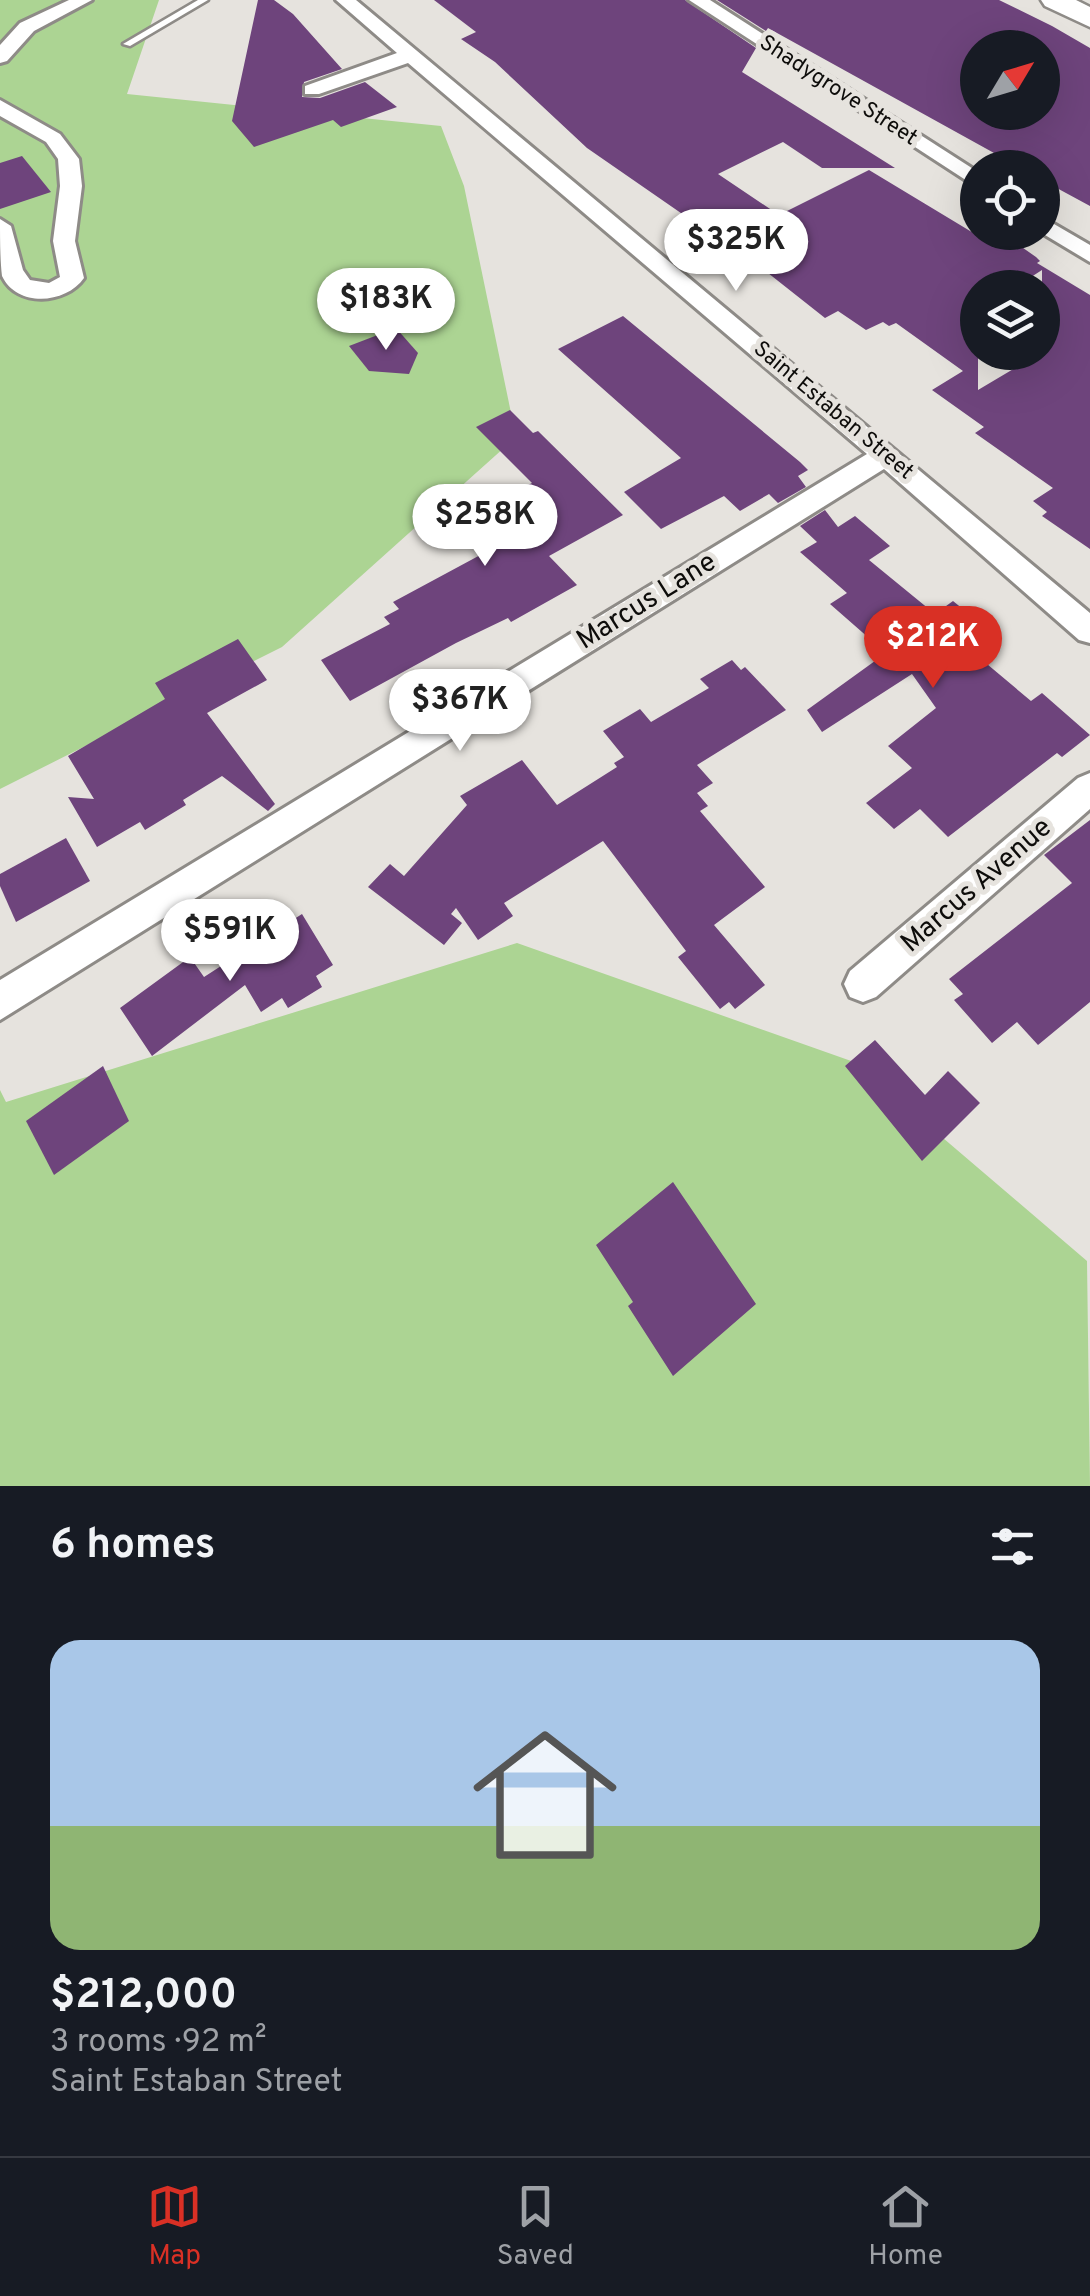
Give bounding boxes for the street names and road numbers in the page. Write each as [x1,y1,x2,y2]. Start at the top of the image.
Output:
street label: Shadygrove Street [754,30,922,152]
street label: Saint Estaban Street [747,336,919,486]
street label: Marcus Lane [570,545,724,659]
street label: Marcus Avenue [894,811,1060,961]

